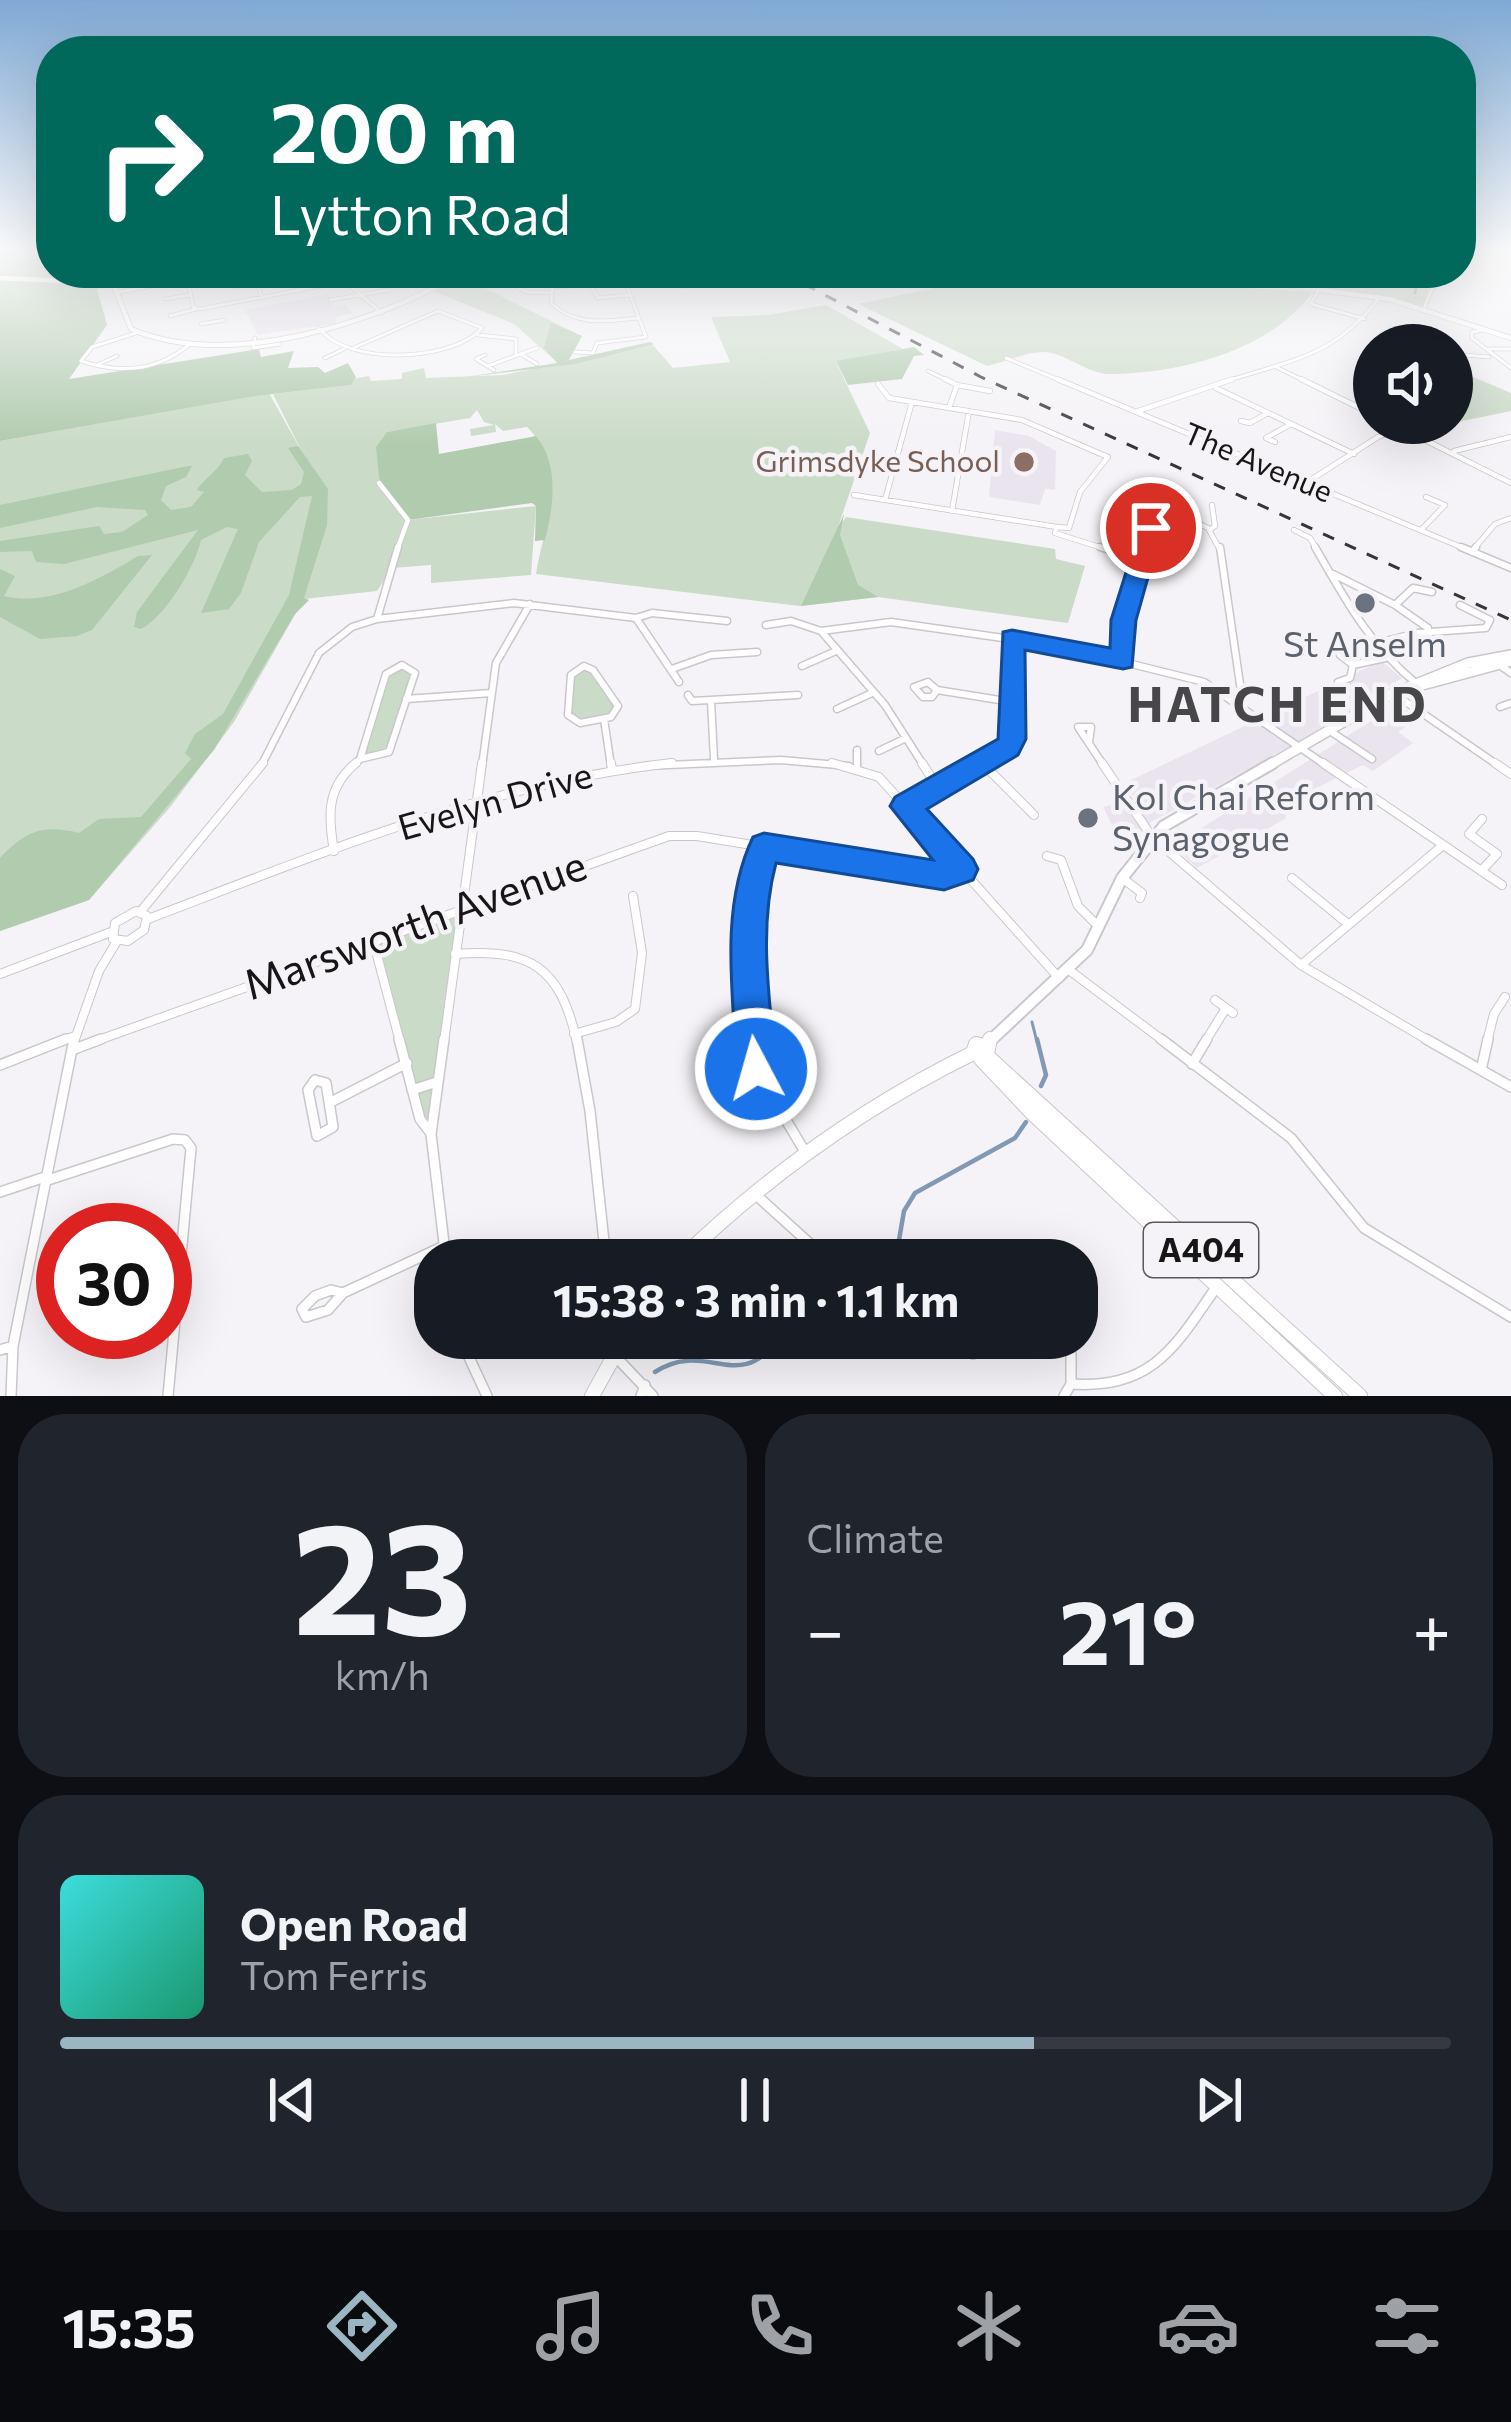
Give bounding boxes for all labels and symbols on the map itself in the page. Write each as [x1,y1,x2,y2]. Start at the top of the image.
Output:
street label: The Avenue [1179,413,1339,509]
place label: Grimsdyke School [755,441,1000,478]
marker: Grimsdyke School [1011,449,1037,475]
pin [1100,477,1202,579]
marker: St Anselm [1352,590,1378,616]
place label: St Anselm [1283,620,1447,664]
district label: HATCH END [1127,673,1429,732]
street label: Evelyn Drive [392,750,597,848]
place label: Kol Chai Reform Synagogue [1112,773,1375,858]
marker: Kol Chai Reform Synagogue [1075,805,1101,831]
street label: Marsworth Avenue [236,837,593,1009]
position arrow [693,1006,819,1132]
speed limit sign: 30 [36,1203,192,1359]
road number: A404 [1144,1223,1258,1277]

